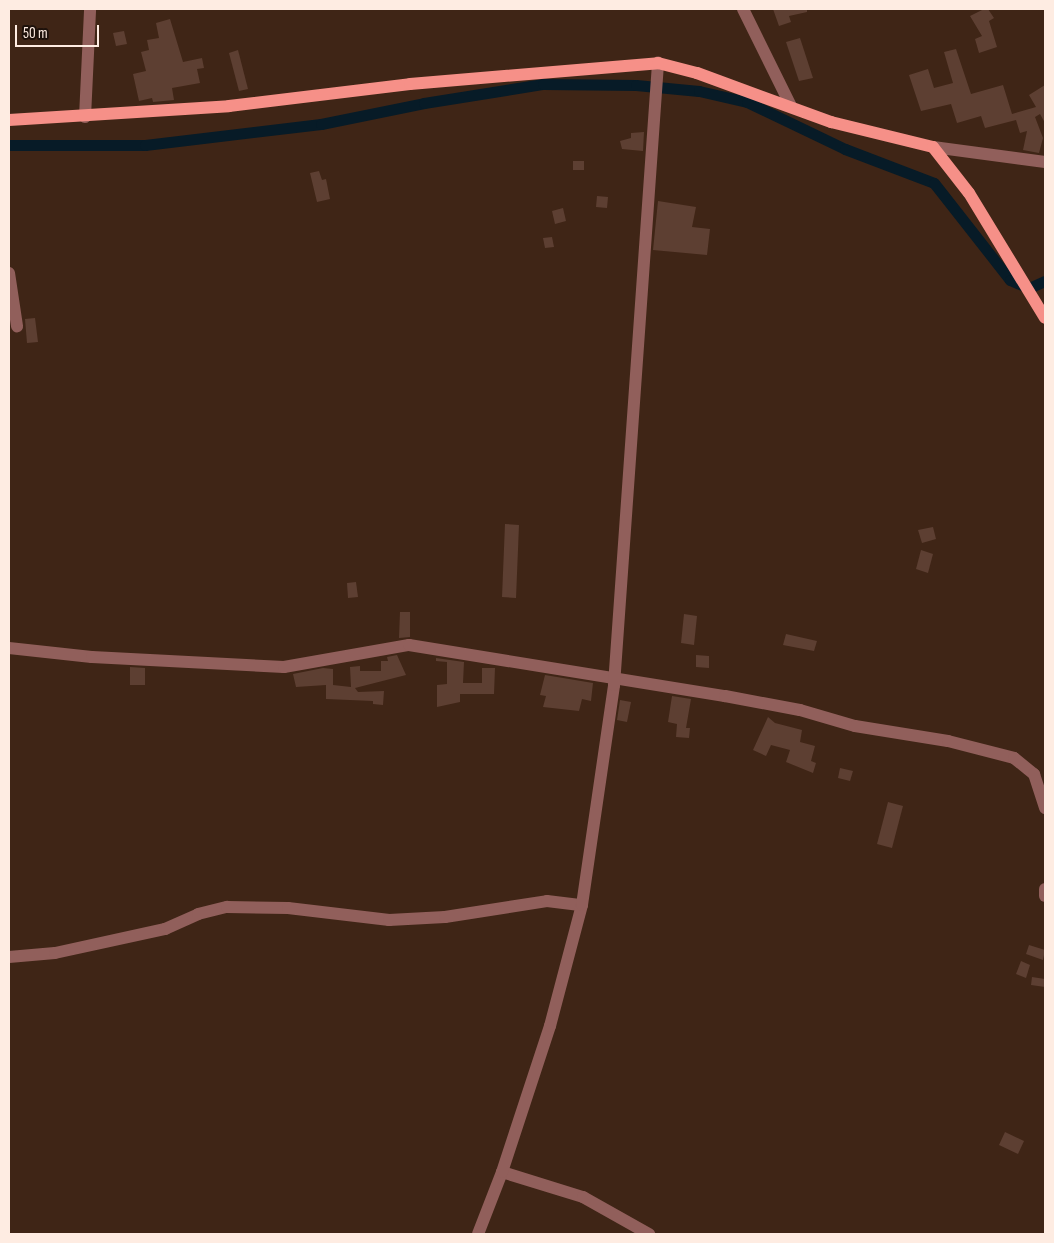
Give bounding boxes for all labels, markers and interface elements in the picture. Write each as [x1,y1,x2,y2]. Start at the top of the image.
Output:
scale bar [18,15,101,47]
text: 50 m [23,24,48,43]

